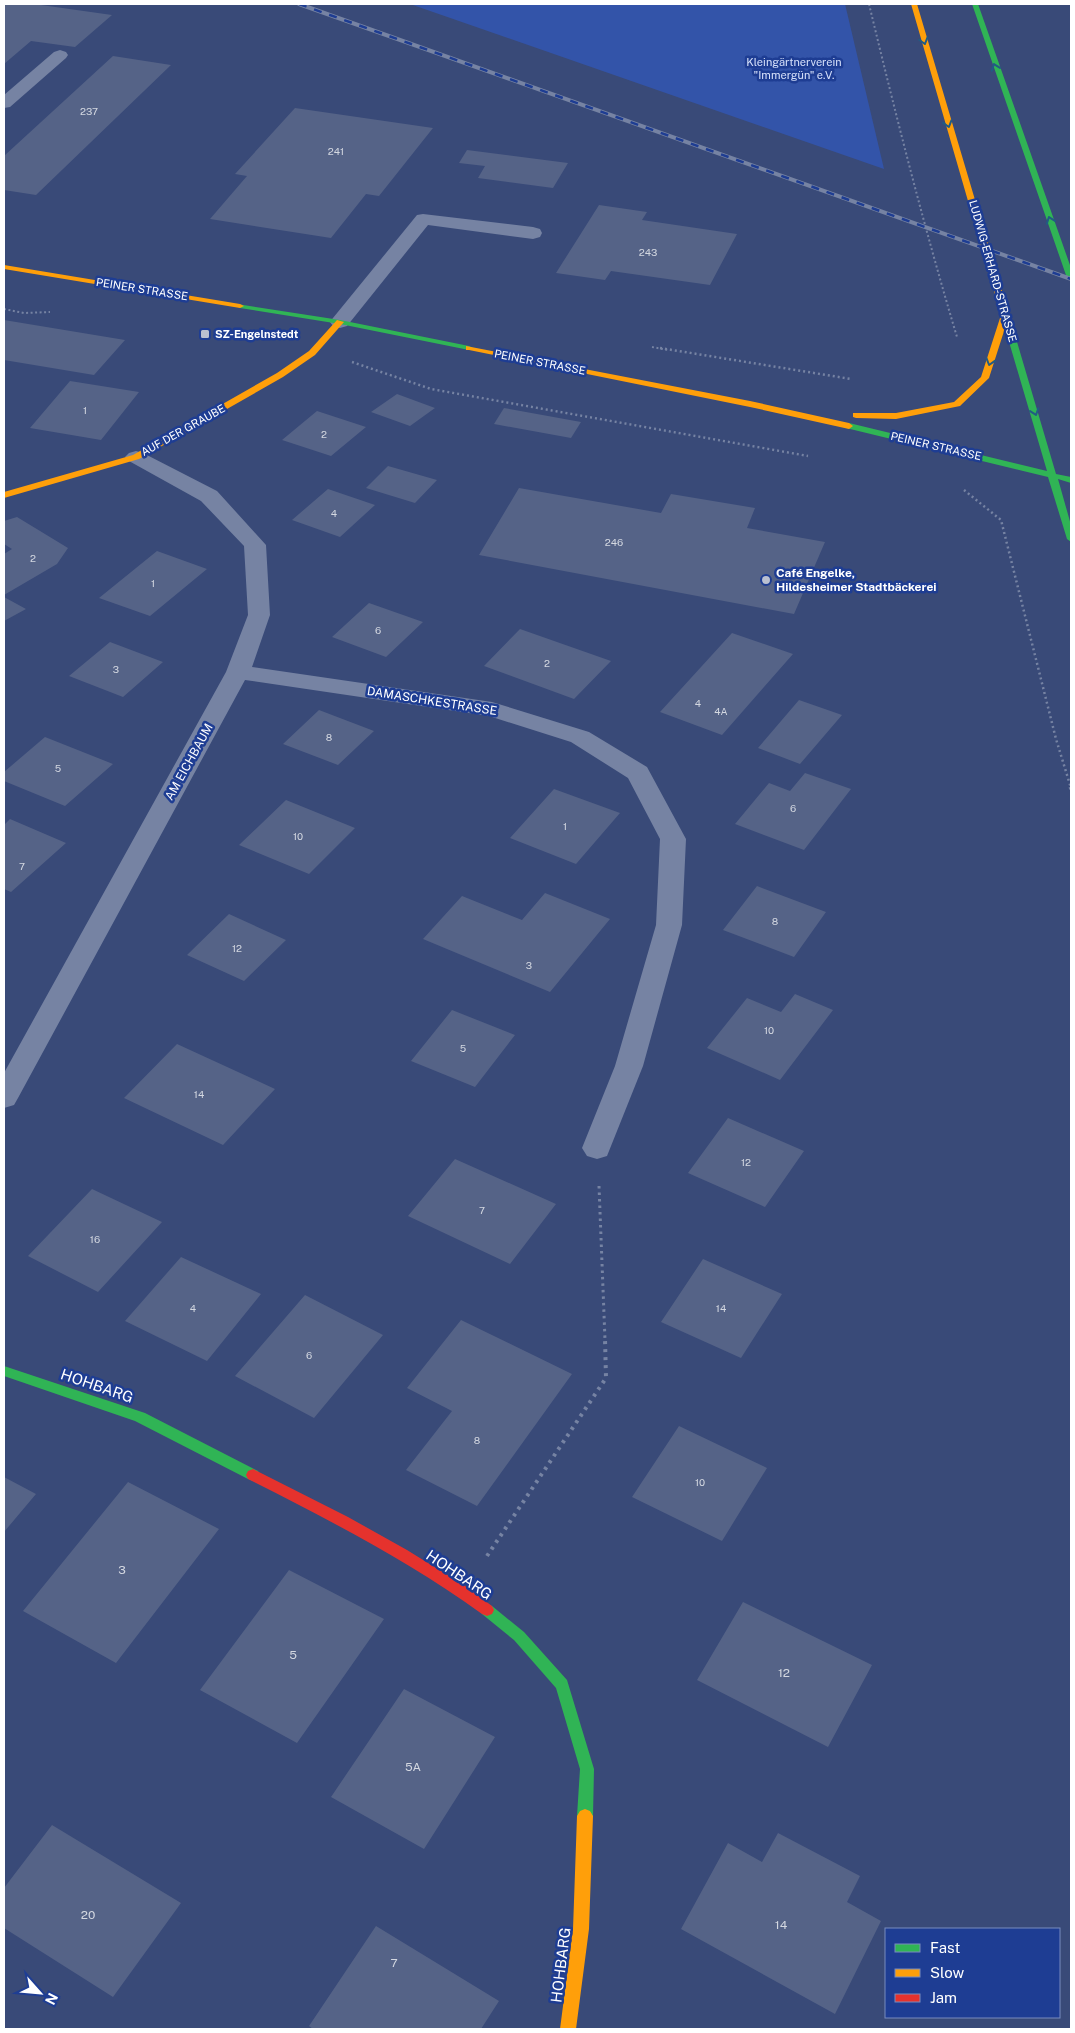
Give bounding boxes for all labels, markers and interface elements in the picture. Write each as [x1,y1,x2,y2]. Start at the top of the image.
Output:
one-way arrow [918,36,929,45]
park label: Kleingärtnerverein "Immergün" e.V. [746,56,842,81]
one-way arrow [991,63,1001,72]
house number: 237 [80,105,98,117]
one-way arrow [943,120,953,128]
house number: 241 [328,145,344,157]
street label: LUDWIG-ERHARD-STRASSE [967,199,1019,343]
one-way arrow [1046,216,1056,225]
house number: 243 [639,246,657,258]
street label: PEINER STRASSE [95,276,189,302]
marker: SZ-Engelnstedt [199,328,211,340]
place label: SZ-Engelnstedt [215,328,299,340]
street label: PEINER STRASSE [493,347,587,377]
one-way arrow [985,357,995,365]
street label: AUF DER GRAUBE [139,402,227,458]
house number: 1 [83,404,87,416]
one-way arrow [1029,407,1039,416]
house number: 2 [321,428,327,440]
street label: PEINER STRASSE [889,430,983,462]
house number: 4 [331,507,337,519]
house number: 246 [605,536,623,548]
house number: 2 [30,552,36,564]
place label: Café Engelke, Hildesheimer Stadtbäckerei [776,566,937,594]
marker: Café Engelke, Hildesheimer Stadtbäckerei [760,574,772,586]
house number: 1 [151,577,155,589]
house number: 6 [375,624,381,636]
house number: 2 [544,657,550,669]
house number: 3 [113,663,119,675]
street label: DAMASCHKESTRASSE [366,684,498,718]
house number: 4 [695,697,701,709]
house number: 4A [714,705,728,717]
street label: AM EICHBAUM [162,721,216,803]
house number: 8 [326,731,332,743]
house number: 5 [55,762,61,774]
house number: 6 [790,802,796,814]
house number: 1 [563,820,567,832]
house number: 10 [293,830,303,842]
house number: 7 [19,860,25,872]
house number: 8 [772,915,778,927]
house number: 12 [232,942,242,954]
house number: 3 [526,959,532,971]
house number: 10 [764,1024,774,1036]
house number: 5 [460,1042,466,1054]
house number: 14 [194,1088,204,1100]
house number: 12 [741,1156,751,1168]
house number: 7 [479,1204,485,1216]
house number: 16 [90,1233,100,1245]
house number: 4 [190,1302,196,1314]
house number: 14 [716,1302,726,1314]
house number: 6 [306,1349,312,1361]
street label: HOHBARG [59,1365,136,1406]
house number: 8 [474,1434,480,1446]
house number: 10 [695,1476,705,1488]
street label: HOHBARG [423,1546,495,1603]
house number: 3 [118,1563,126,1577]
house number: 5 [289,1648,297,1662]
house number: 12 [778,1666,790,1680]
house number: 5A [405,1760,422,1774]
house number: 20 [81,1908,95,1922]
house number: 14 [775,1918,788,1932]
street label: HOHBARG [547,1926,574,2004]
legend [885,1928,1060,2018]
text: Fast [930,1939,960,1956]
house number: 7 [390,1956,398,1970]
text: Slow [930,1964,965,1981]
north arrow [15,1968,65,2018]
text: Jam [930,1989,957,2006]
text: N [42,1990,61,2007]

